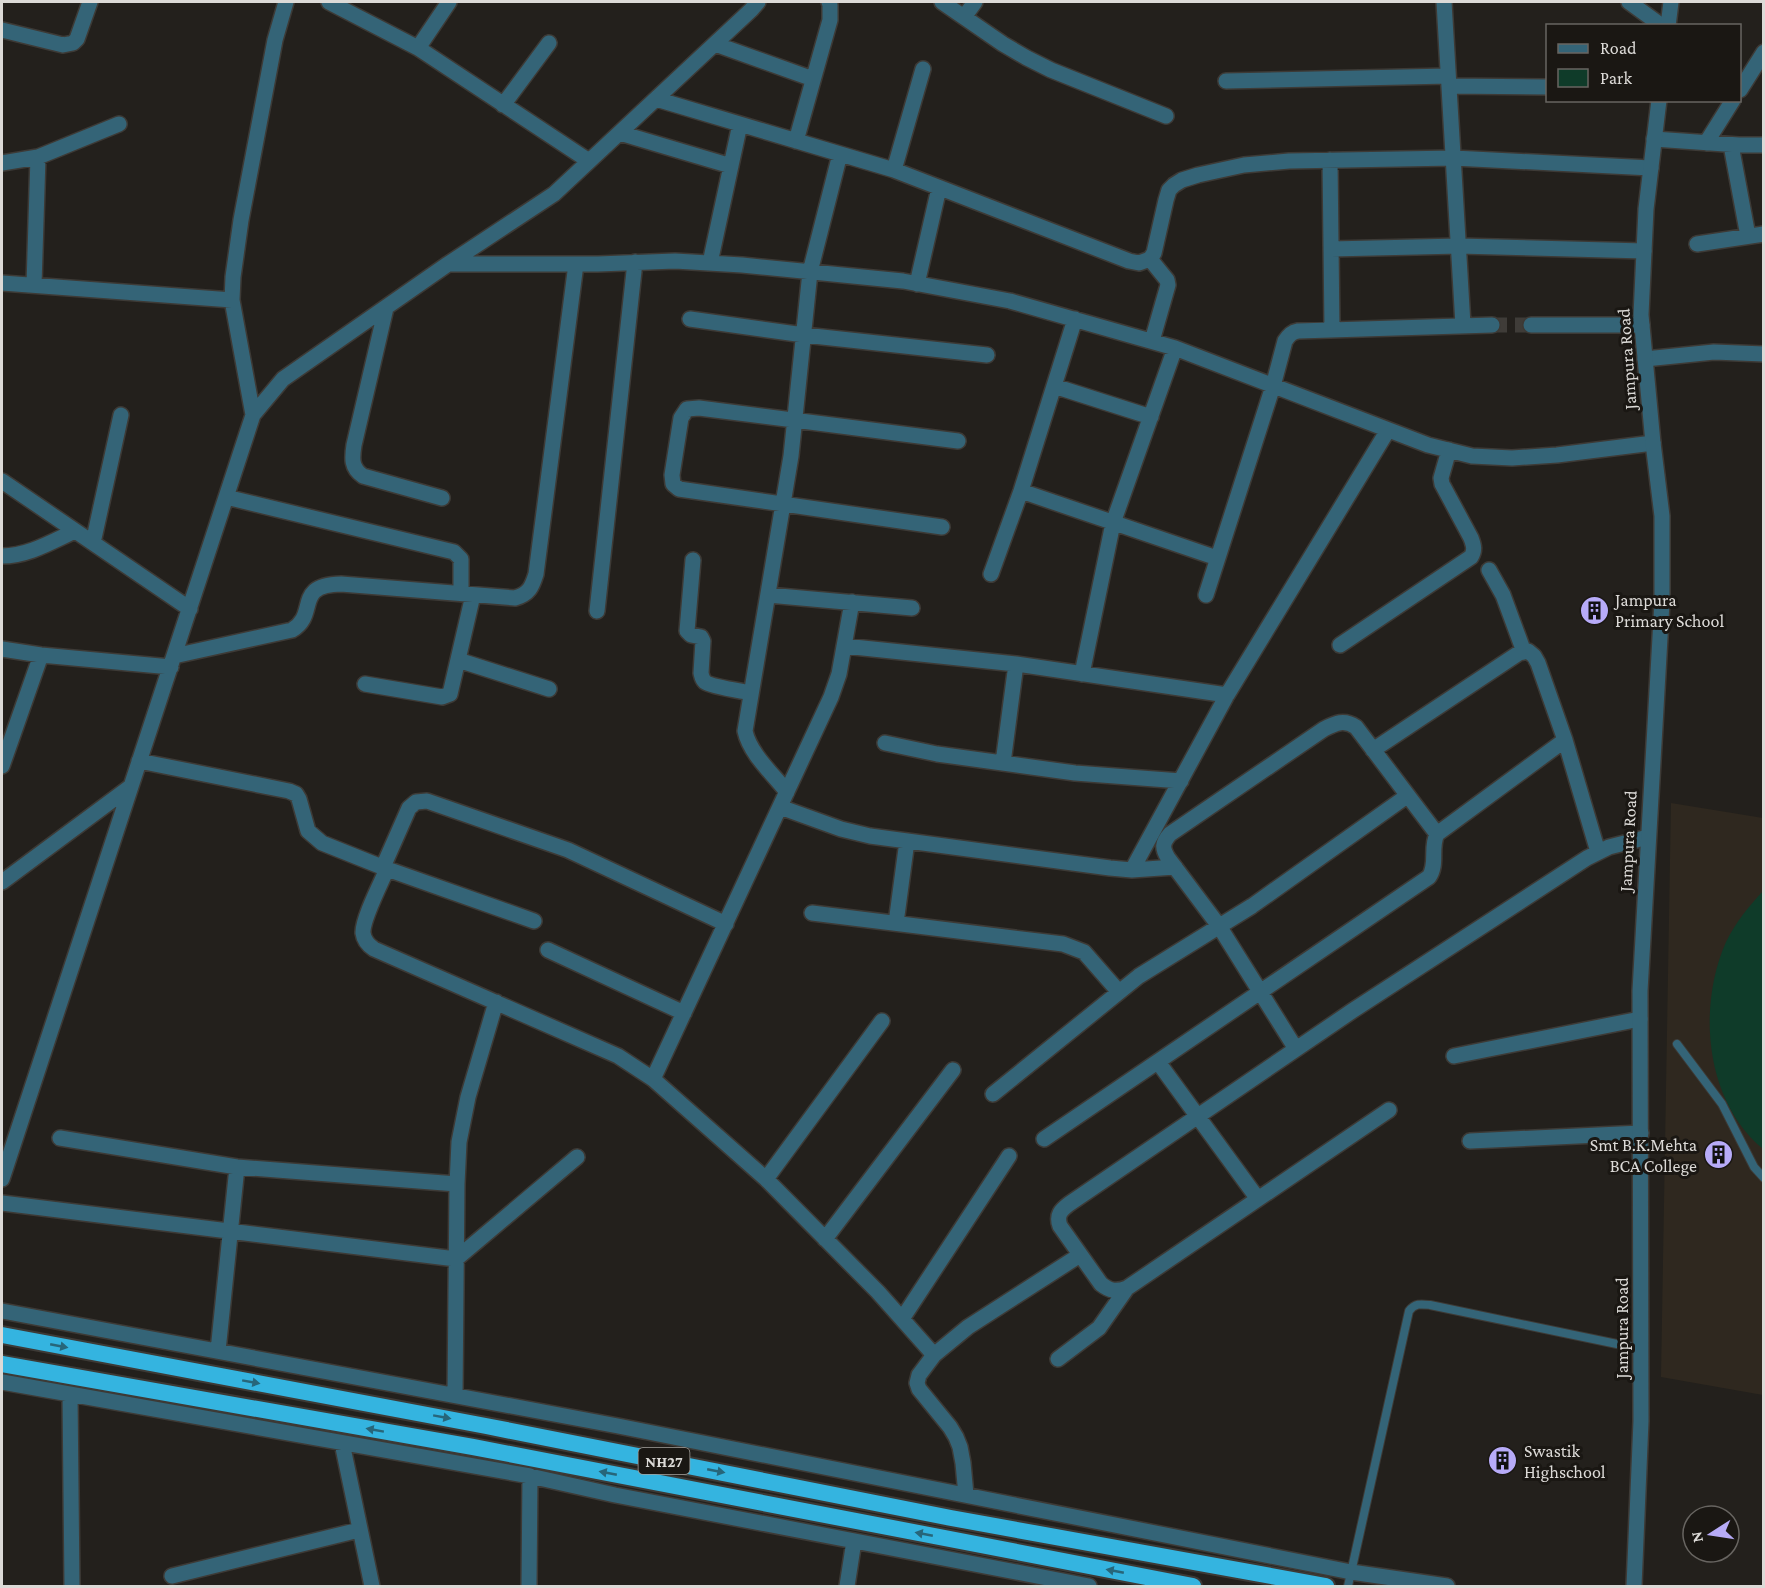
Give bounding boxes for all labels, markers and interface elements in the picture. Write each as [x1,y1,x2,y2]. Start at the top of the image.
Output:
legend [1546,24,1741,102]
text: Road [1600,38,1637,58]
text: Park [1600,68,1632,88]
street label: Jampura Road [1613,307,1641,412]
place label: Jampura Primary School [1613,590,1724,631]
building icon: Jampura Primary School [1578,594,1610,626]
street label: Jampura Road [1615,789,1641,894]
place label: Smt B.K.Mehta BCA College [1590,1135,1697,1176]
building icon: Smt B.K.Mehta BCA College [1702,1139,1734,1171]
street label: Jampura Road [1612,1277,1632,1381]
one-way arrow [50,1342,69,1351]
one-way arrow [241,1378,260,1387]
one-way arrow [433,1413,452,1422]
one-way arrow [366,1425,385,1434]
place label: Swastik Highschool [1524,1441,1606,1482]
building icon: Swastik Highschool [1487,1445,1519,1477]
road number: NH27 [638,1448,690,1474]
one-way arrow [707,1467,726,1476]
one-way arrow [599,1468,618,1477]
north arrow [1681,1504,1741,1564]
one-way arrow [914,1529,933,1538]
text: N [1687,1530,1706,1544]
one-way arrow [1105,1566,1124,1575]

